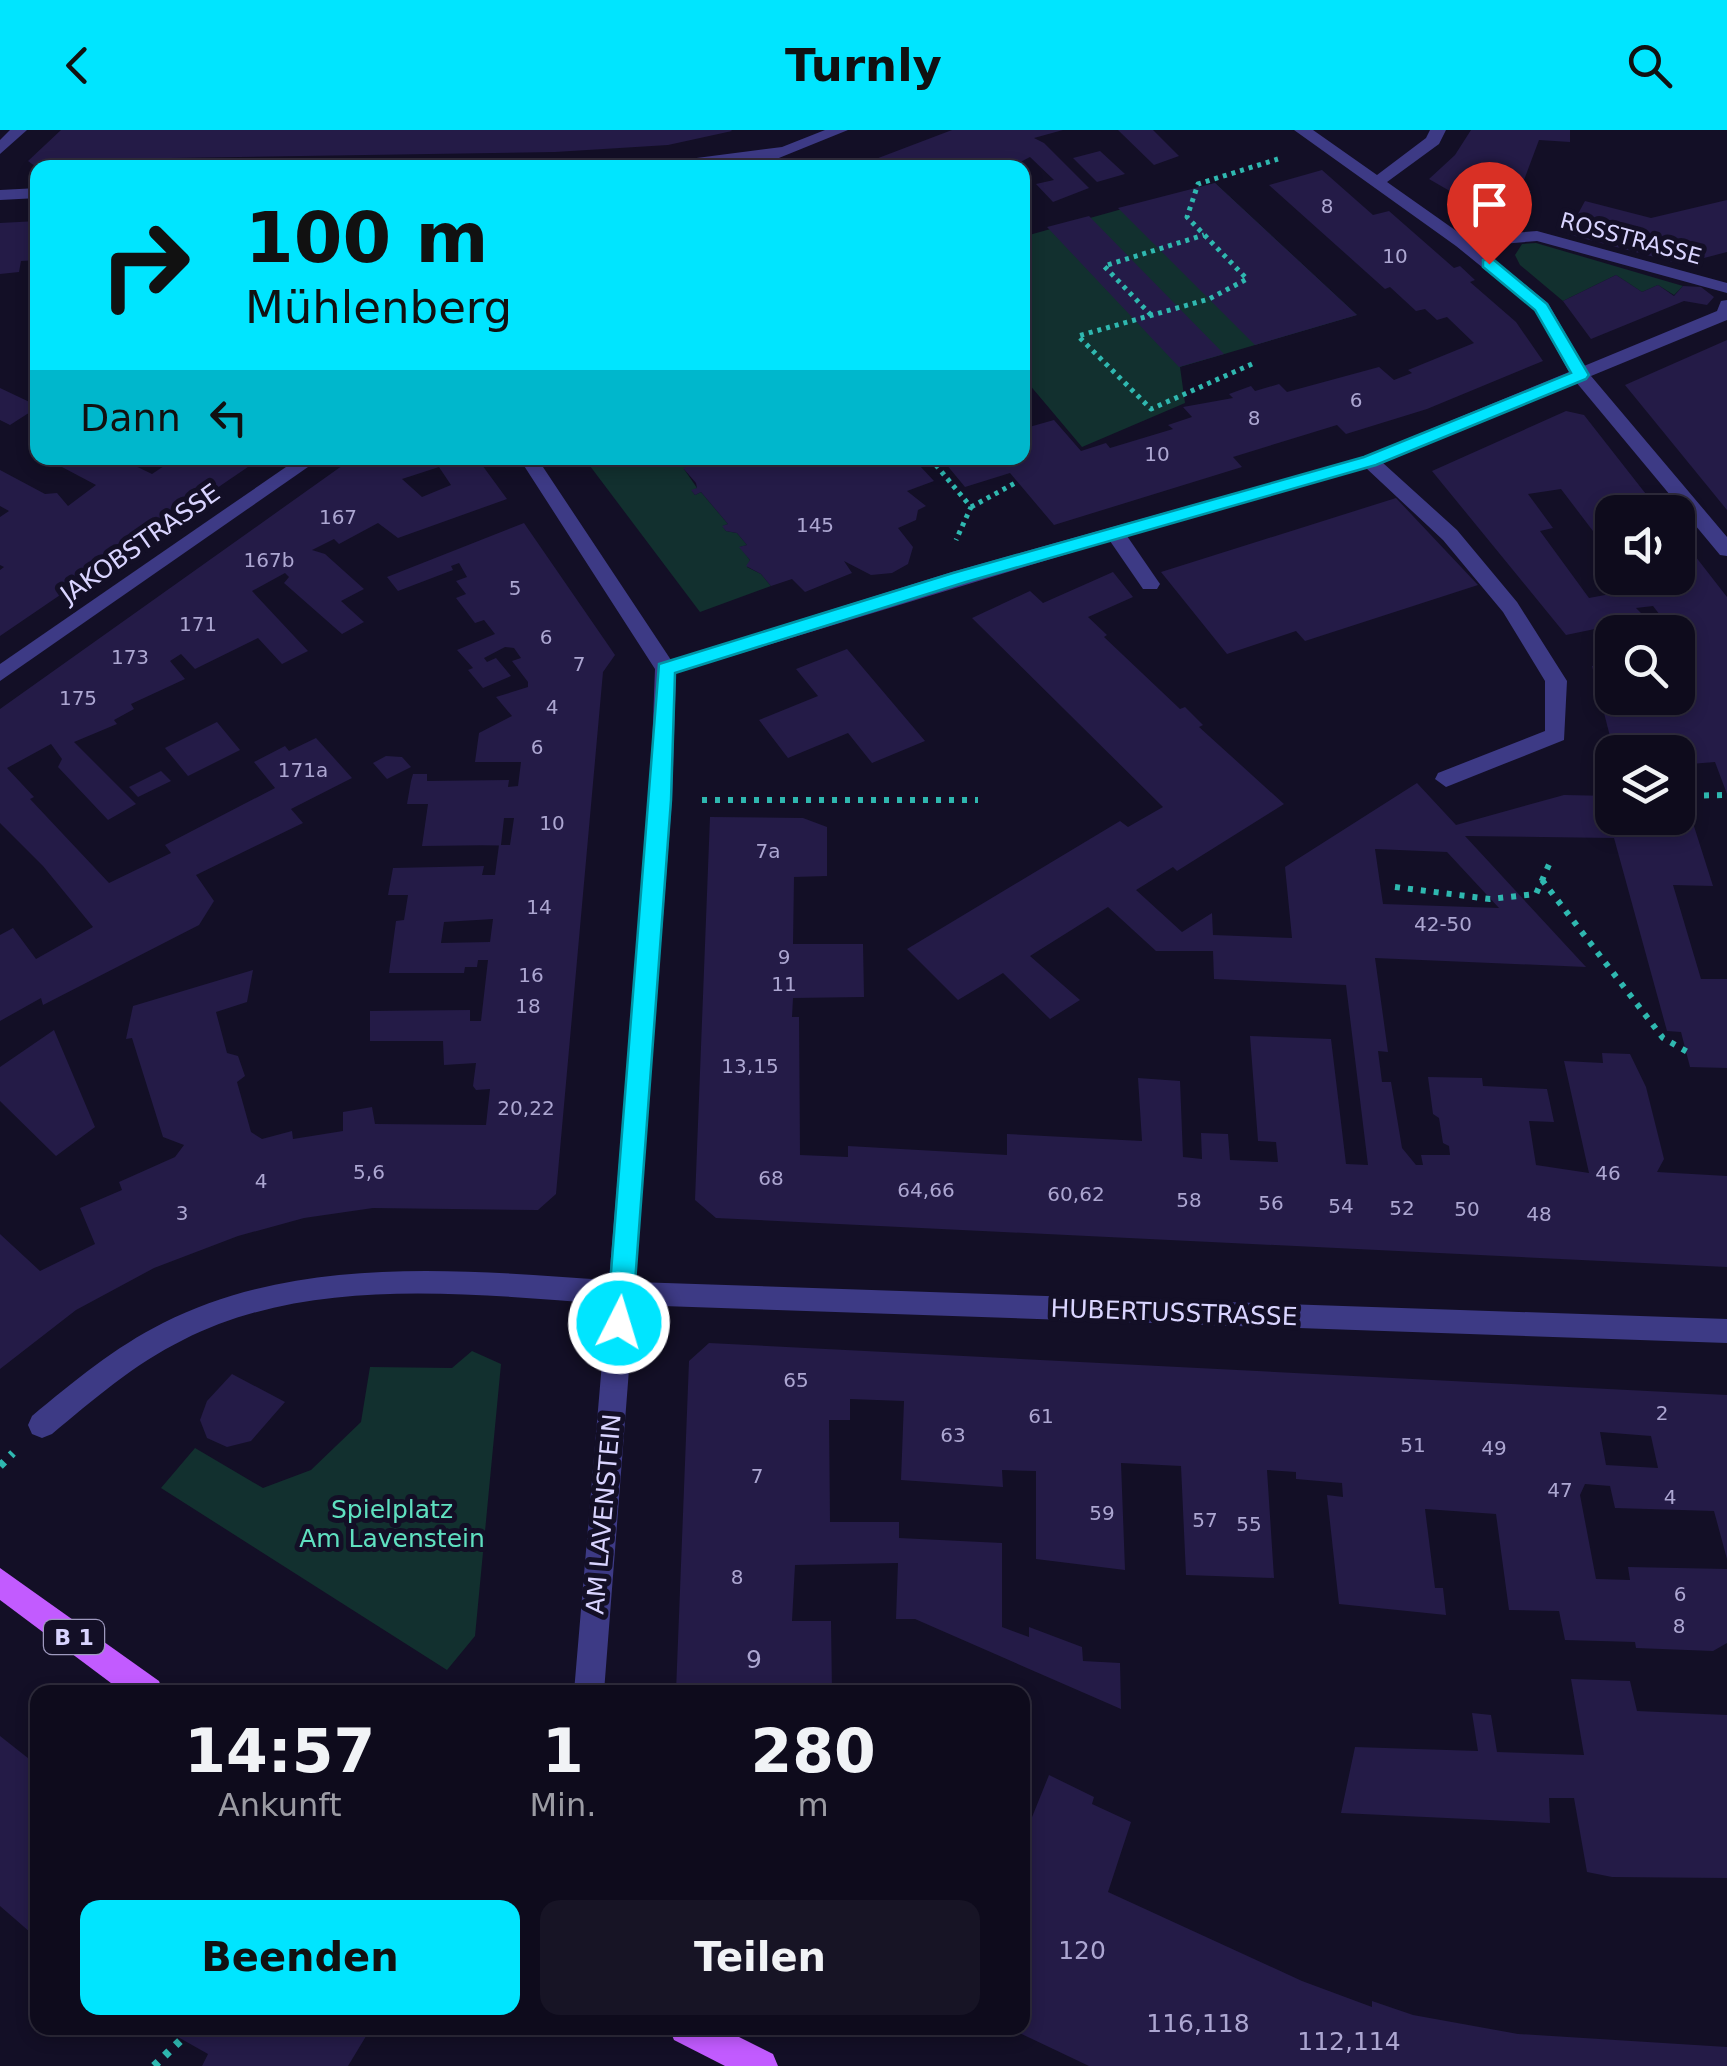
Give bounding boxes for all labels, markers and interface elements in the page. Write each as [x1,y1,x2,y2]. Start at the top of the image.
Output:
icon: back [50,38,105,93]
icon: search [1622,38,1677,93]
text: Turnly [785,39,942,92]
pin [1447,162,1532,265]
icon: arrive [1462,177,1517,232]
house number: 8 [1321,194,1333,218]
text: 100 m [245,197,488,279]
icon: right [80,200,210,330]
street label: ROSSTRASSE [1557,208,1704,269]
house number: 10 [1382,244,1408,268]
text: Mühlenberg [245,281,512,334]
house number: 6 [1350,388,1362,412]
icon: left [201,390,256,445]
text: Dann [80,396,181,440]
house number: 8 [1248,406,1260,430]
house number: 10 [1144,442,1170,466]
street label: JAKOBSTRASSE [53,478,225,610]
map controls [1595,495,1695,835]
button: sound [1595,495,1695,595]
house number: 167 [319,505,357,529]
house number: 145 [796,513,834,537]
house number: 167b [244,548,294,572]
house number: 5 [509,576,521,600]
house number: 171 [179,612,217,636]
button: search [1595,615,1695,715]
house number: 6 [540,625,552,649]
house number: 173 [111,645,149,669]
house number: 7 [573,652,585,676]
house number: 175 [59,686,97,710]
house number: 4 [546,695,558,719]
house number: 6 [531,735,543,759]
button: layers [1595,735,1695,835]
house number: 171a [278,758,328,782]
house number: 10 [539,811,565,835]
house number: 7a [756,839,780,863]
house number: 14 [526,895,552,919]
house number: 42-50 [1414,912,1472,936]
house number: 9 [778,945,790,969]
house number: 16 [518,963,544,987]
house number: 11 [771,972,797,996]
house number: 18 [515,994,541,1018]
house number: 13,15 [721,1054,779,1078]
house number: 20,22 [497,1096,555,1120]
house number: 5,6 [353,1160,385,1184]
house number: 46 [1595,1161,1621,1185]
house number: 68 [758,1166,784,1190]
house number: 4 [255,1169,267,1193]
house number: 64,66 [897,1178,955,1202]
house number: 60,62 [1047,1182,1105,1206]
house number: 58 [1176,1188,1202,1212]
house number: 56 [1258,1191,1284,1215]
house number: 54 [1328,1194,1354,1218]
house number: 52 [1389,1196,1415,1220]
house number: 50 [1454,1197,1480,1221]
house number: 3 [176,1201,188,1225]
house number: 48 [1526,1202,1552,1226]
position arrow [567,1271,671,1375]
street label: HUBERTUSSTRASSE [1050,1294,1298,1331]
house number: 65 [783,1368,809,1392]
house number: 2 [1656,1401,1668,1425]
house number: 61 [1028,1404,1054,1428]
street label: AM LAVENSTEIN [580,1413,627,1616]
house number: 63 [940,1423,966,1447]
house number: 51 [1400,1433,1426,1457]
house number: 49 [1481,1436,1507,1460]
house number: 7 [751,1464,763,1488]
house number: 47 [1547,1478,1573,1502]
house number: 4 [1664,1485,1676,1509]
park label: Spielplatz Am Lavenstein [299,1495,485,1553]
house number: 59 [1089,1501,1115,1525]
house number: 57 [1192,1508,1218,1532]
house number: 55 [1236,1512,1262,1536]
house number: 8 [731,1565,743,1589]
house number: 6 [1674,1582,1686,1606]
house number: 8 [1673,1614,1685,1638]
road number: B 1 [44,1620,104,1654]
house number: 9 [746,1645,762,1674]
text: 14:57 [184,1716,375,1786]
text: 1 [542,1716,584,1786]
text: 280 [751,1716,876,1786]
text: Ankunft [218,1786,341,1824]
text: Min. [529,1786,596,1824]
text: m [798,1786,829,1824]
button: Beenden [80,1900,520,2015]
button: Teilen [540,1900,980,2015]
house number: 120 [1058,1936,1106,1965]
house number: 116,118 [1146,2009,1250,2038]
house number: 112,114 [1297,2027,1401,2056]

